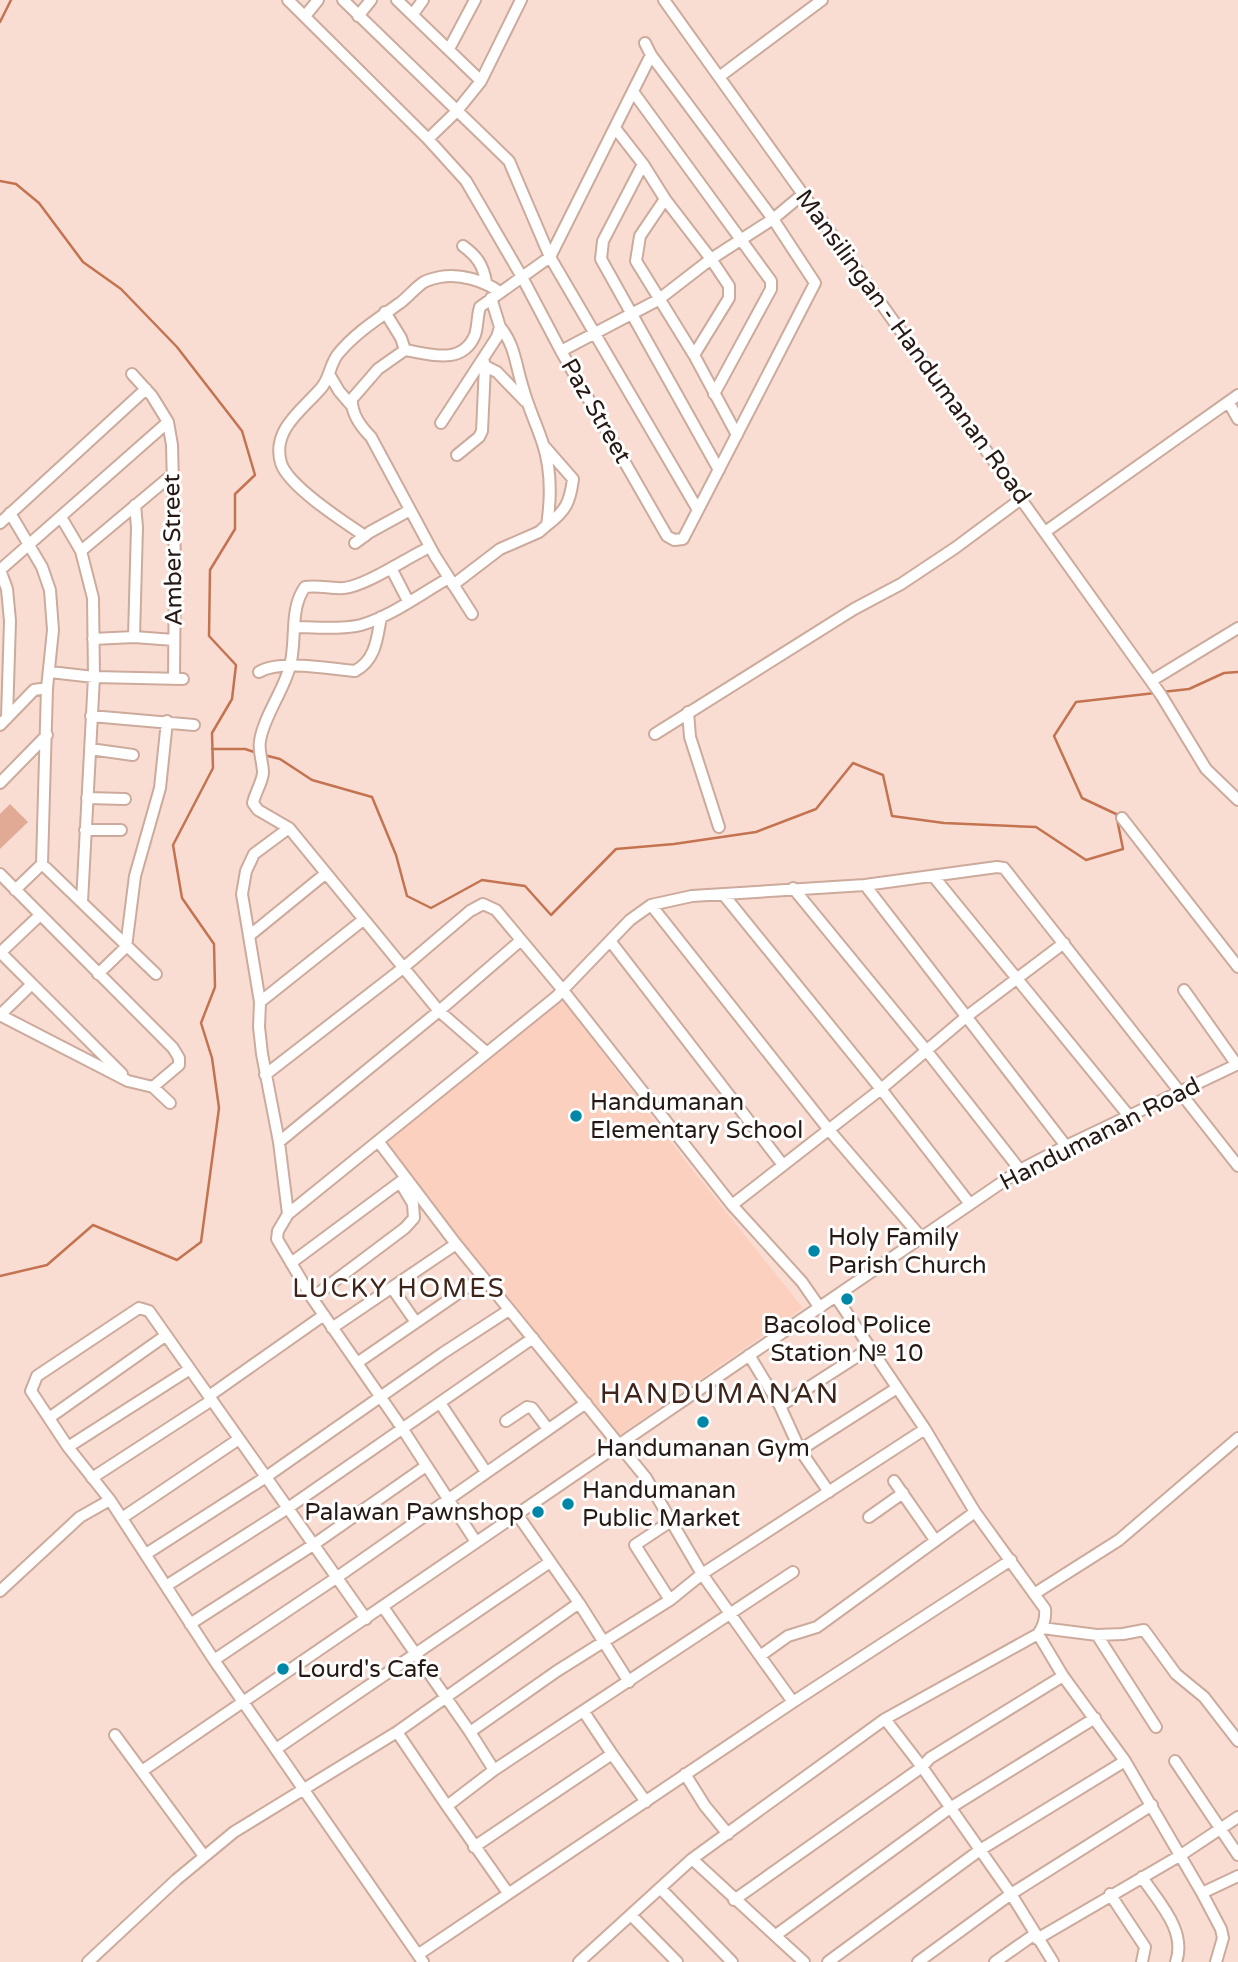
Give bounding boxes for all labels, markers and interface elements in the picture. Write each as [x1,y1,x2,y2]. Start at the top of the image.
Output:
street label: Mansilingan - Handumanan Road [789,184,1037,510]
street label: Paz Street [554,354,638,468]
street label: Amber Street [157,473,189,627]
street label: Handumanan Road [995,1071,1205,1197]
place label: Handumanan Elementary School [590,1088,803,1145]
marker: Handumanan Elementary School [568,1108,584,1124]
place label: Holy Family Parish Church [828,1223,987,1280]
marker: Holy Family Parish Church [806,1243,822,1259]
district label: LUCKY HOMES [292,1273,506,1304]
marker: Bacolod Police Station № 10 [839,1291,855,1307]
place label: Bacolod Police Station № 10 [763,1311,931,1368]
district label: HANDUMANAN [600,1377,840,1411]
marker: Handumanan Gym [695,1414,711,1430]
place label: Handumanan Gym [596,1434,810,1463]
place label: Handumanan Public Market [582,1476,740,1533]
marker: Handumanan Public Market [560,1496,576,1512]
place label: Palawan Pawnshop [304,1498,524,1527]
marker: Palawan Pawnshop [530,1504,546,1520]
place label: Lourd's Cafe [297,1655,439,1684]
marker: Lourd's Cafe [275,1661,291,1677]

